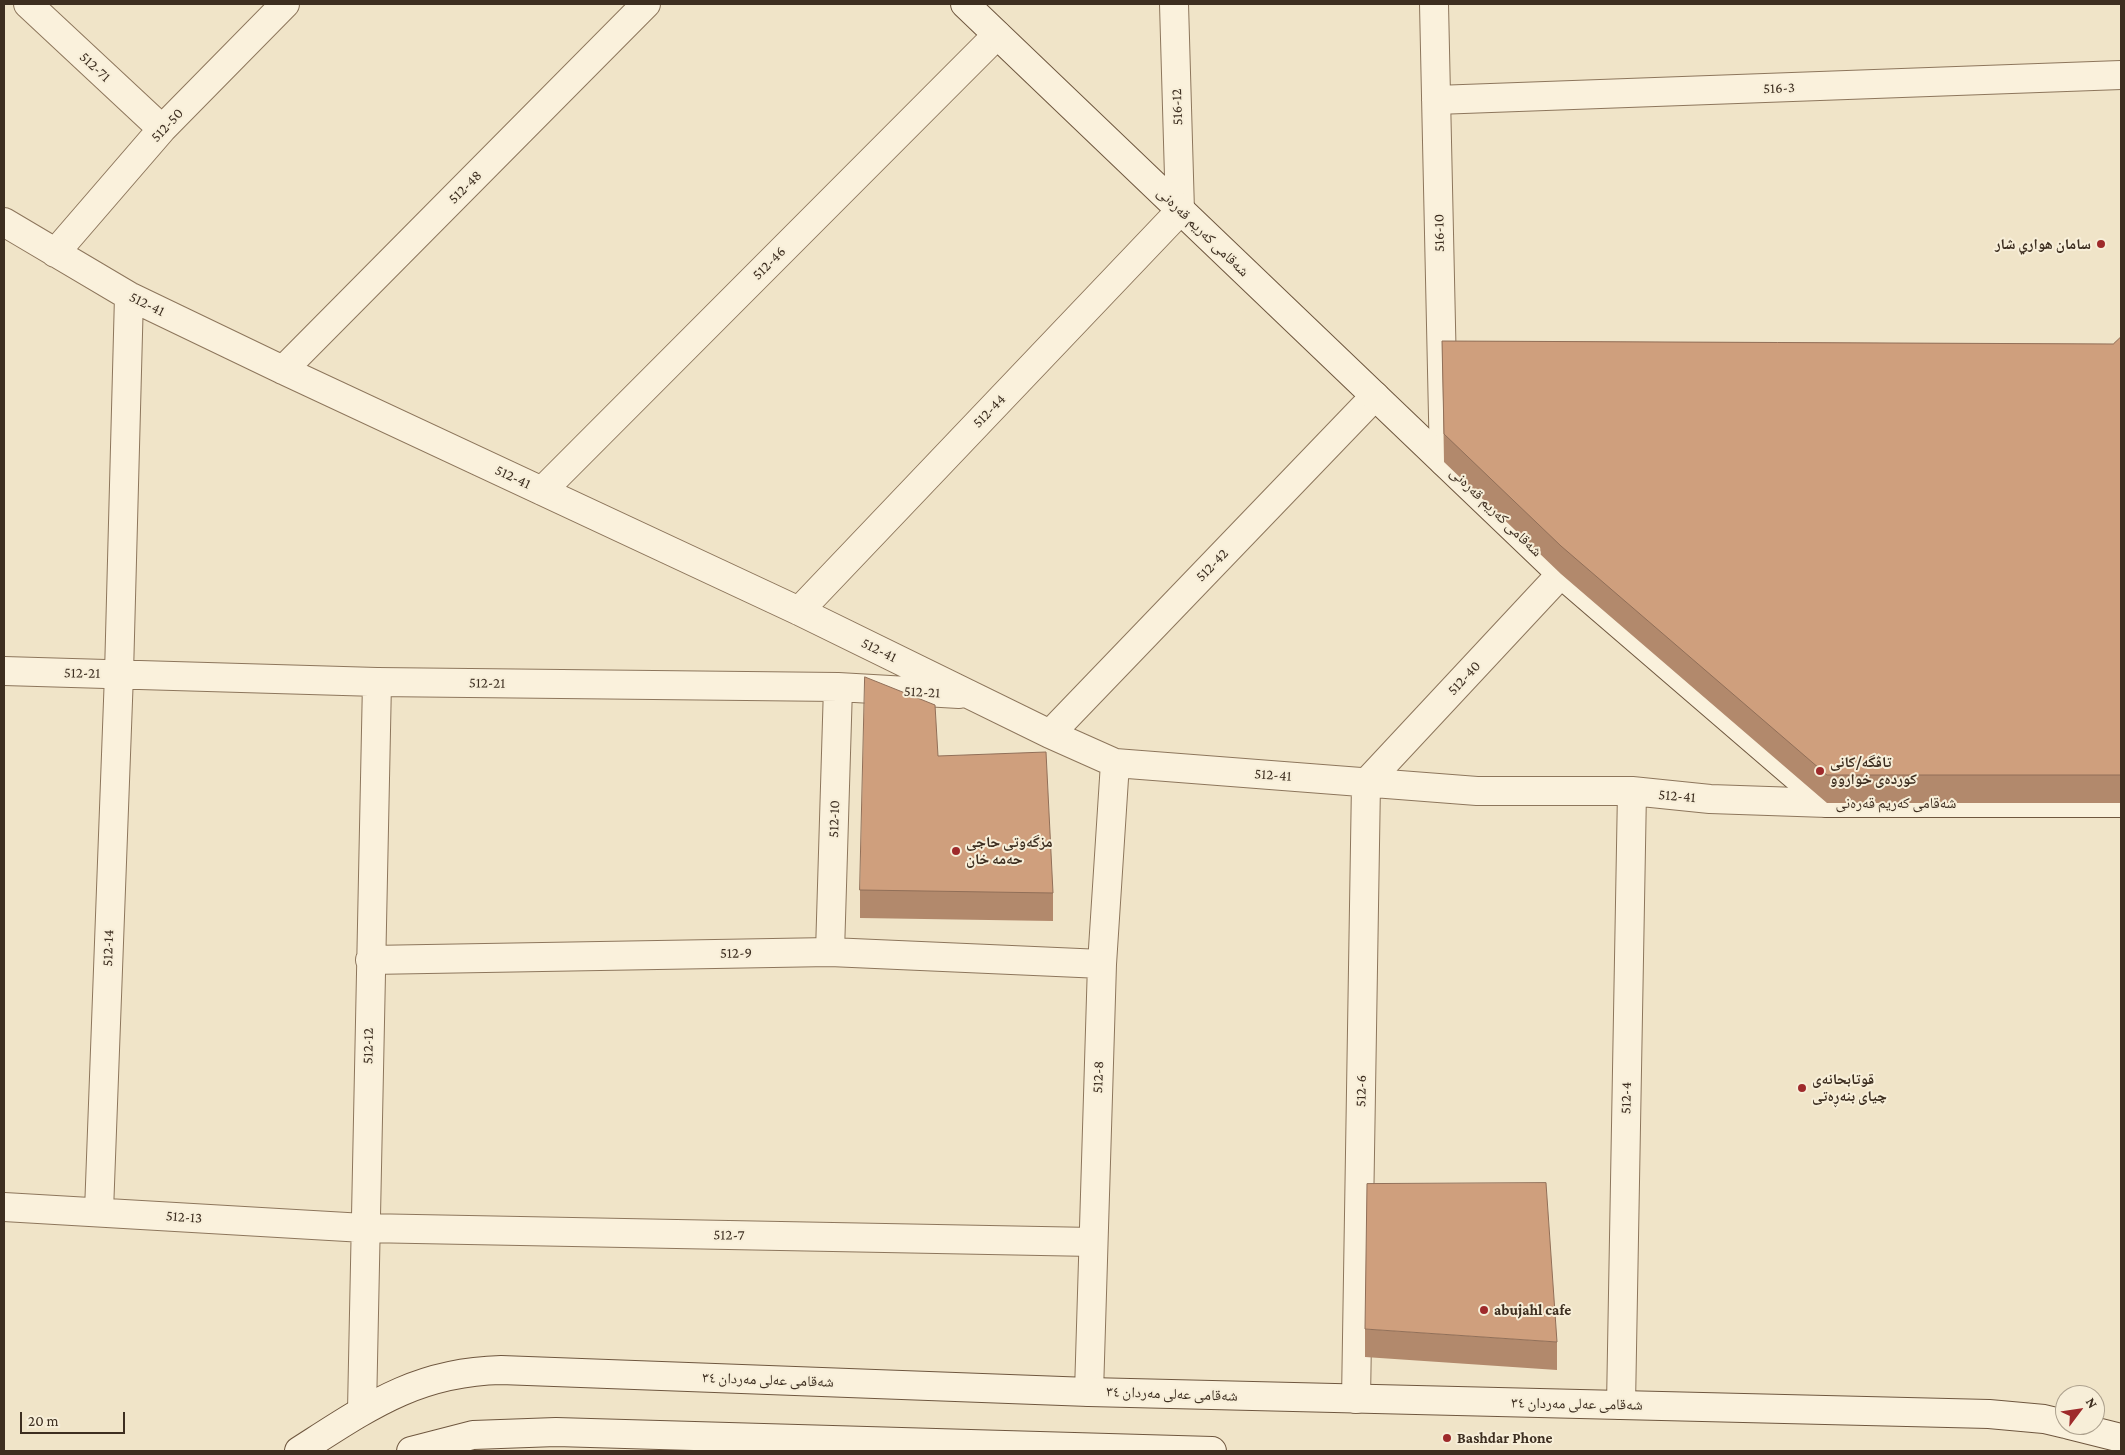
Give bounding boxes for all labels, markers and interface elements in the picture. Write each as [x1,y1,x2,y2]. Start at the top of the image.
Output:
street label: 512-71 [76,48,114,86]
street label: 516-3 [1763,78,1795,98]
street label: 516-12 [1167,88,1187,126]
street label: 512-50 [147,104,187,146]
street label: 512-48 [444,166,486,208]
street label: شەقامی کەریم قەرەنی [1153,184,1253,280]
street label: 516-10 [1430,214,1448,252]
place label: سامان هواري شار [1995,235,2091,253]
marker: سامان هواري شار [2095,238,2107,250]
street label: 512-46 [748,242,790,284]
street label: 512-41 [126,288,168,320]
street label: 512-44 [969,390,1009,432]
street label: 512-41 [492,461,534,493]
street label: شەقامی کەریم قەرەنی [1446,464,1546,560]
street label: 512-42 [1192,545,1232,585]
street label: 512-41 [858,634,900,666]
street label: 512-40 [1443,657,1485,699]
street label: 512-21 [64,664,100,682]
street label: 512-21 [469,674,505,692]
street label: 512-21 [903,682,941,702]
place label: تاڤگە/کانی کوردەی خواروو [1830,753,1917,788]
street label: 512-41 [1254,765,1292,785]
marker: تاڤگە/کانی کوردەی خواروو [1814,765,1826,777]
street label: 512-41 [1658,785,1696,807]
street label: شەقامی کەریم قەرەنی [1836,794,1956,812]
street label: 512-10 [824,800,844,838]
place label: مزگەوتی حاجی حەمە خان [966,833,1053,868]
marker: مزگەوتی حاجی حەمە خان [950,845,962,857]
street label: 512-14 [98,929,118,967]
street label: 512-9 [720,944,752,962]
street label: 512-12 [359,1028,377,1064]
street label: 512-8 [1088,1060,1108,1094]
place label: قوتابحانەی چیای بنەڕەتی [1812,1070,1887,1105]
street label: 512-6 [1352,1075,1370,1107]
street label: 512-4 [1617,1082,1635,1114]
marker: قوتابحانەی چیای بنەڕەتی [1796,1082,1808,1094]
street label: 512-13 [165,1207,203,1227]
street label: 512-7 [713,1226,745,1244]
place label: abujahl cafe [1494,1301,1571,1319]
marker: abujahl cafe [1478,1304,1490,1316]
street label: شەقامی عەلی مەردان ٣٤ [702,1369,834,1391]
street label: شەقامی عەلی مەردان ٣٤ [1106,1383,1238,1405]
north arrow [2055,1385,2105,1435]
street label: شەقامی عەلی مەردان ٣٤ [1511,1394,1643,1414]
text: N [2083,1395,2101,1411]
scale bar [22,1402,128,1434]
text: 20 m [28,1413,59,1429]
place label: Bashdar Phone [1457,1429,1553,1447]
marker: Bashdar Phone [1441,1432,1453,1444]

